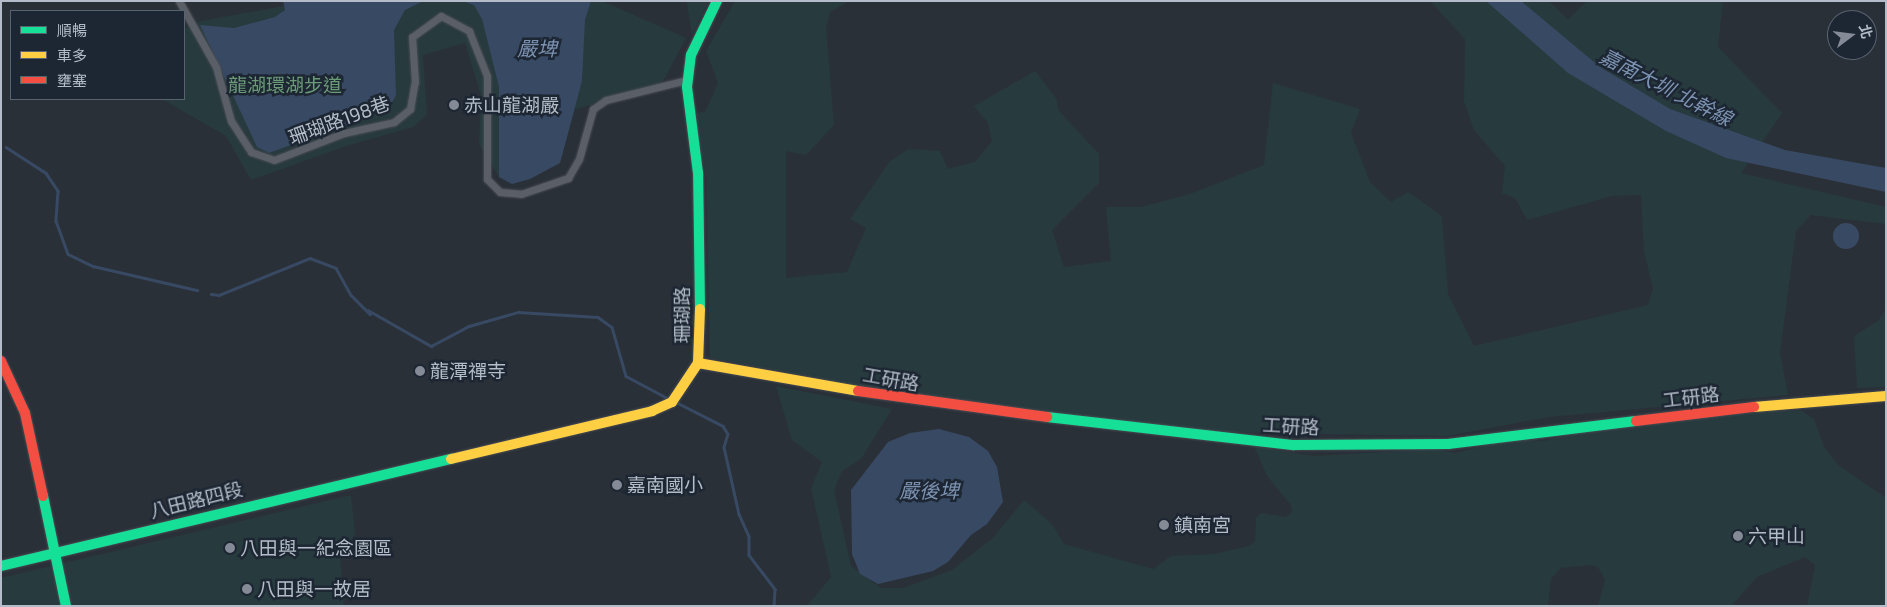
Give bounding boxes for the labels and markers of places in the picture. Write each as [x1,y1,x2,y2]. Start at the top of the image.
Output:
place label: 赤山龍湖嚴 [464,94,559,116]
marker: 赤山龍湖嚴 [448,99,460,111]
place label: 龍潭禪寺 [430,360,506,382]
marker: 龍潭禪寺 [414,365,426,377]
place label: 嘉南國小 [627,474,703,496]
marker: 嘉南國小 [611,479,623,491]
place label: 鎮南宮 [1174,514,1231,536]
marker: 鎮南宮 [1158,519,1170,531]
place label: 六甲山 [1748,525,1805,547]
marker: 六甲山 [1732,530,1744,542]
place label: 八田與一紀念園區 [240,537,392,559]
marker: 八田與一紀念園區 [224,542,236,554]
place label: 八田與一故居 [257,578,371,600]
marker: 八田與一故居 [241,583,253,595]

